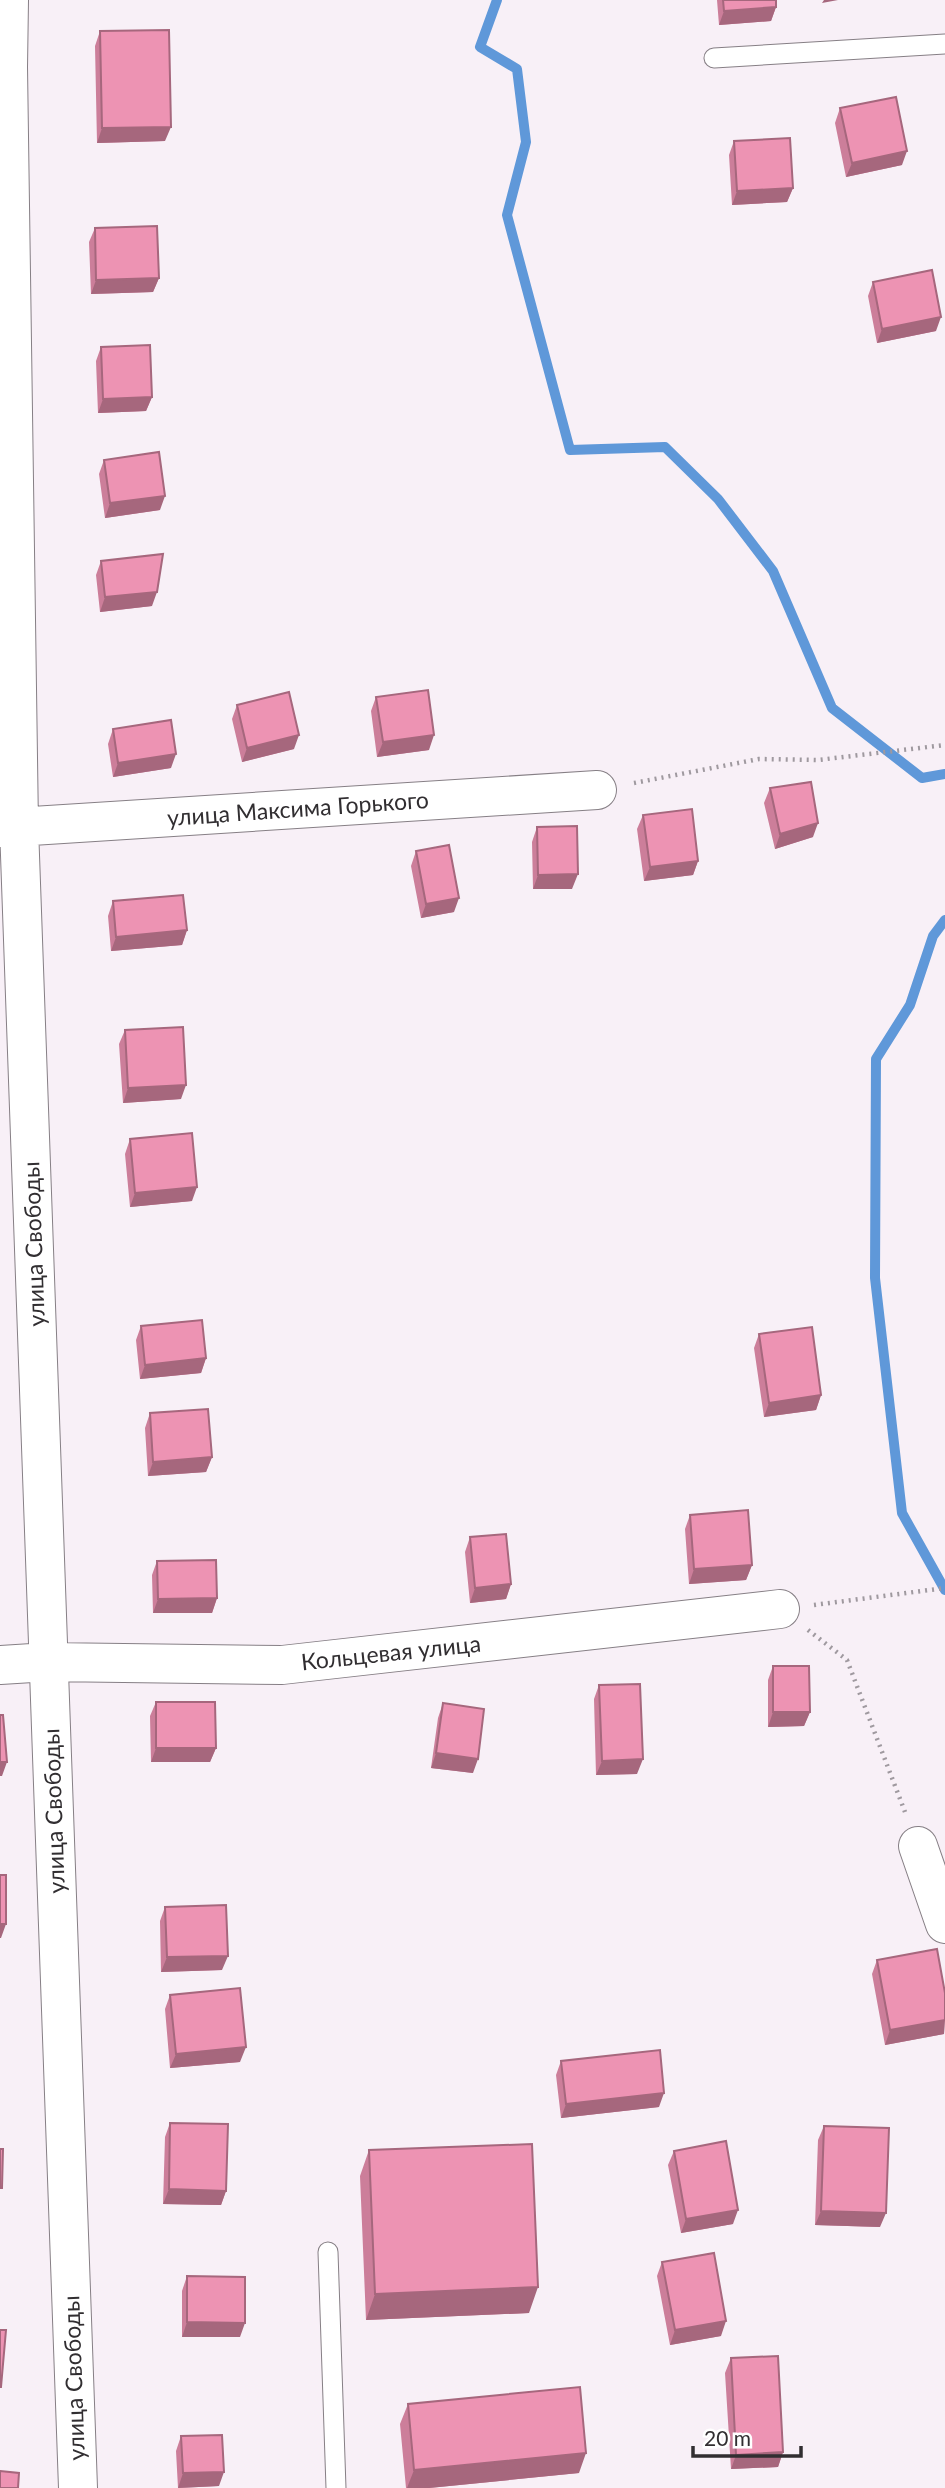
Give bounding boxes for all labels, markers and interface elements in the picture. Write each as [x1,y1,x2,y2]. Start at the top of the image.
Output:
street label: улица Максима Горького [166,785,430,831]
street label: улица Свободы [16,1161,50,1327]
street label: Кольцевая улица [300,1629,482,1675]
street label: улица Свободы [36,1728,70,1894]
street label: улица Свободы [56,2295,90,2461]
scale bar [693,2414,802,2458]
text: 20 m [704,2425,751,2450]

